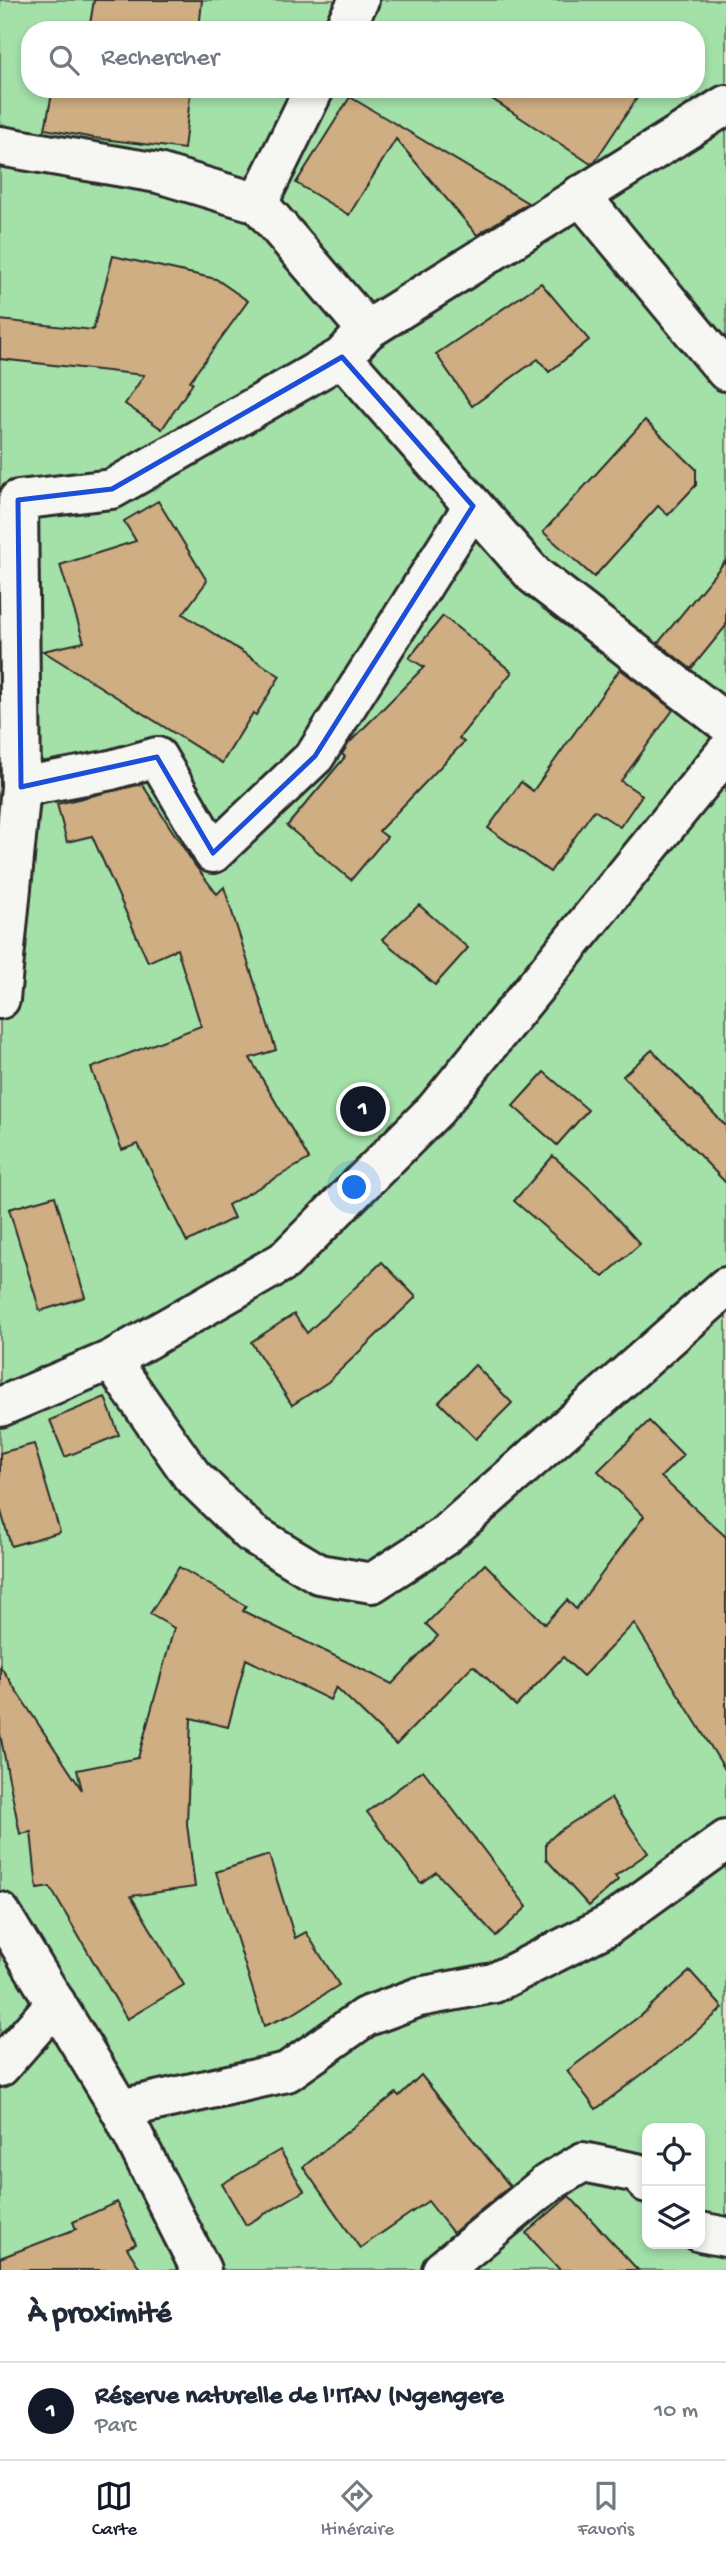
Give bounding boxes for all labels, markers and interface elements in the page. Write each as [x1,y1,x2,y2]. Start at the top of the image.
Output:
search box [21,21,705,98]
icon: search [45,41,83,79]
text: Rechercher [101,44,219,75]
pin: 1 [340,1083,386,1135]
your location [337,1170,371,1204]
map controls [642,2123,705,2249]
button: locate [642,2123,705,2186]
button: layers [642,2186,705,2249]
text: À proximité [28,2298,172,2333]
text: Réserve naturelle de l'ITAV (Ngengere [95,2382,504,2413]
text: 1 [46,2398,56,2425]
text: 10 m [654,2398,698,2425]
text: Parc [95,2413,136,2440]
tab: Carte [92,2477,137,2542]
tab: Itinéraire [321,2477,394,2542]
tab: Favoris [578,2477,634,2542]

